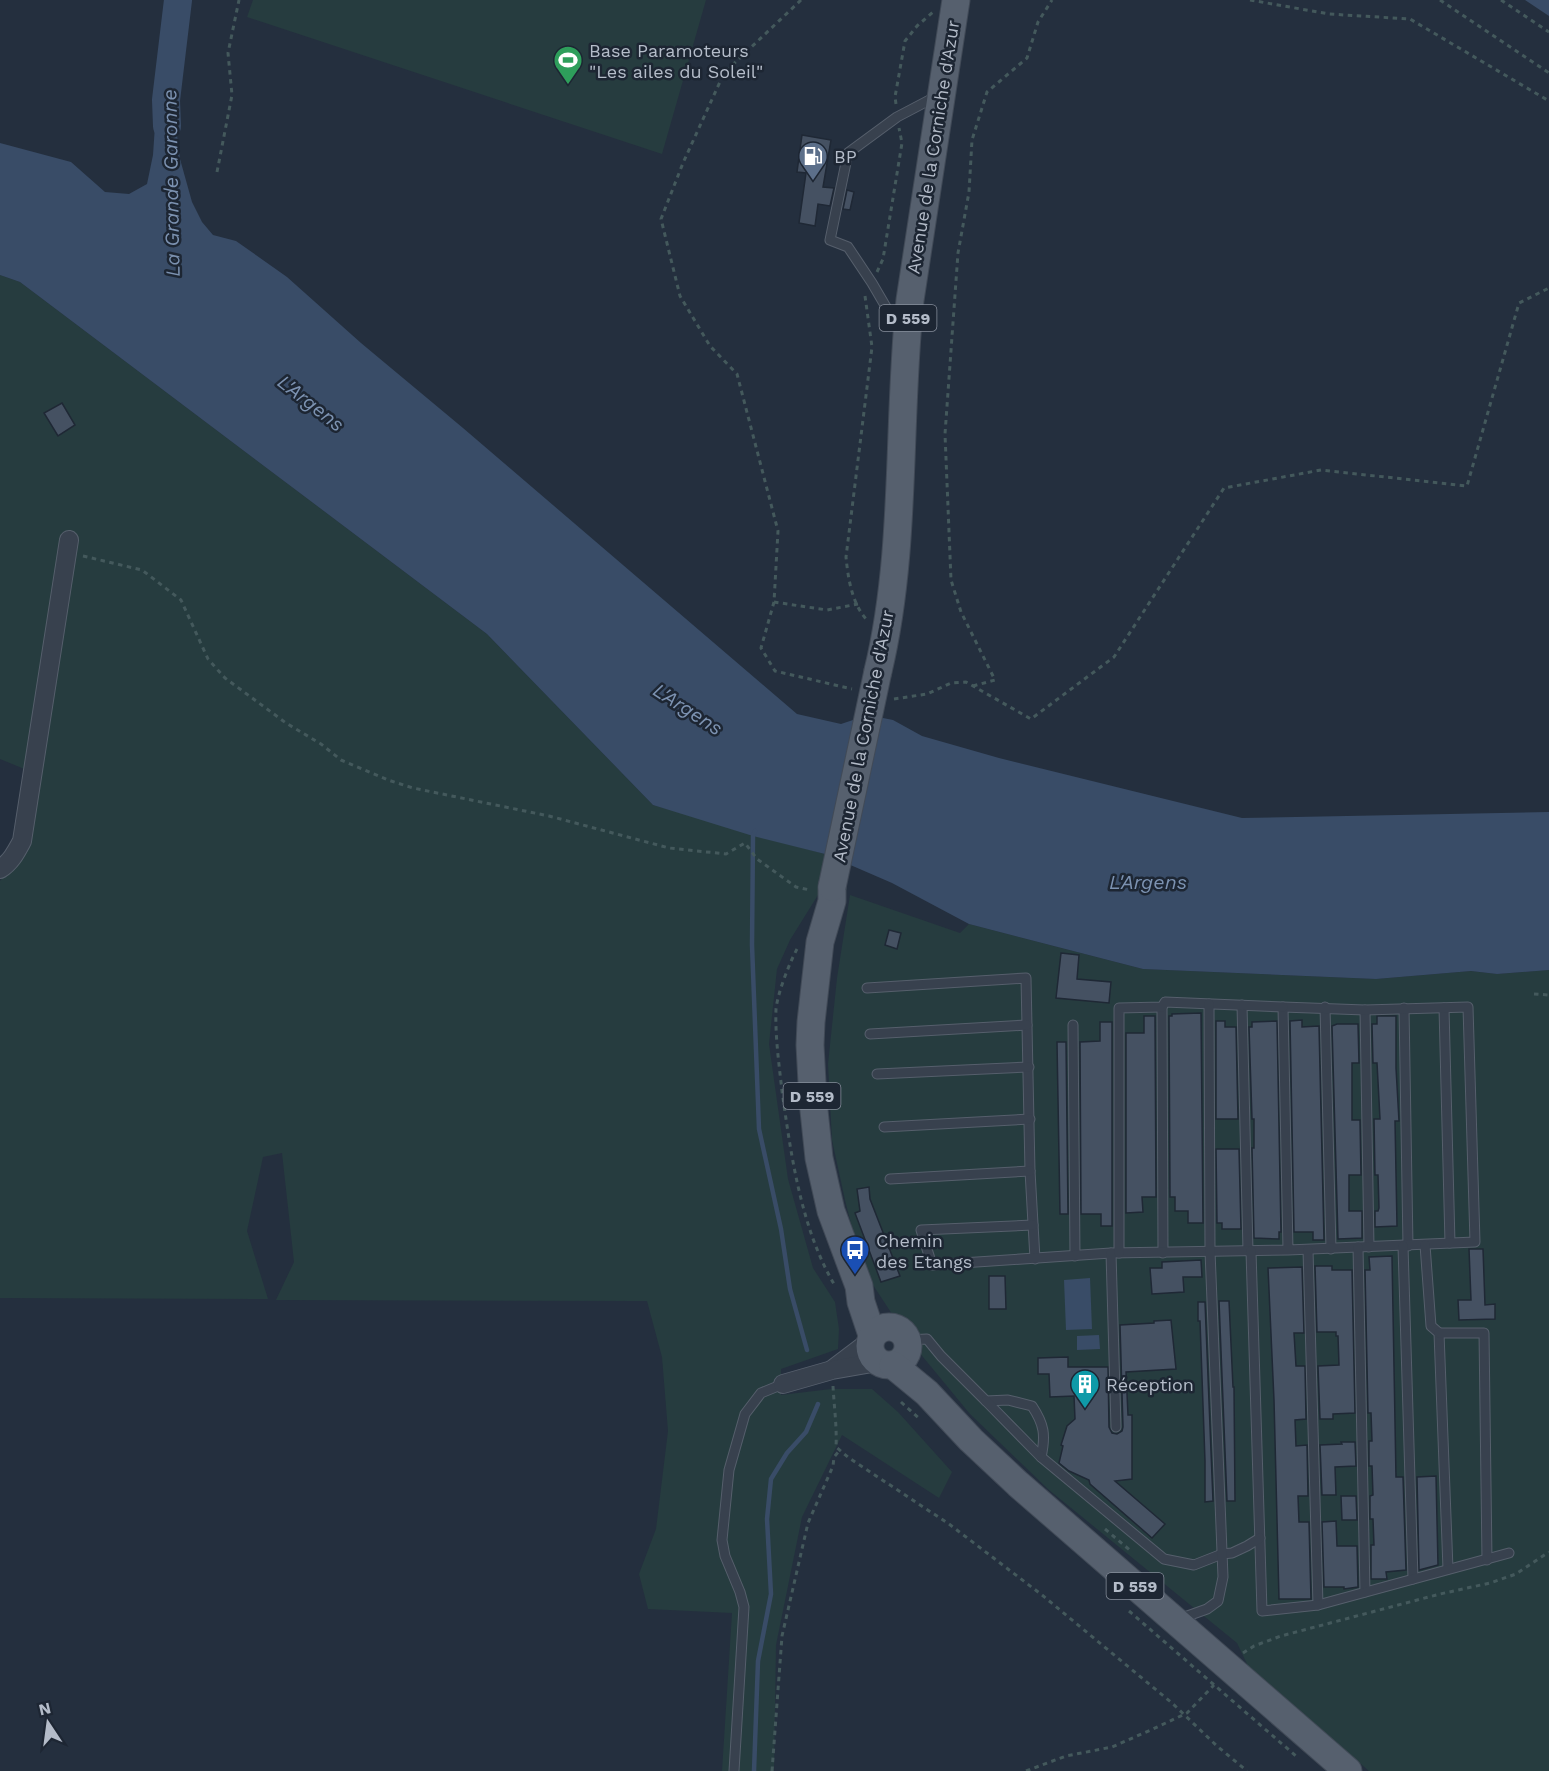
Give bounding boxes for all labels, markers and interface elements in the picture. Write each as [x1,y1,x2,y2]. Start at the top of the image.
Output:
street label: Avenue de la Corniche d'Azur [903,19,963,275]
place label: Base Paramoteurs "Les ailes du Soleil" [589,40,763,82]
sports icon: Base Paramoteurs "Les ailes du Soleil" [552,44,584,86]
water label: La Grande Garonne [157,89,185,277]
fuel station icon: BP [797,140,829,182]
place label: BP [834,146,857,167]
road number: D 559 [880,305,936,331]
water label: L'Argens [273,370,349,436]
street label: Avenue de la Corniche d'Azur [828,608,898,864]
water label: L'Argens [649,678,727,740]
water label: L'Argens [1109,870,1187,894]
road number: D 559 [784,1083,840,1109]
place label: Chemin des Etangs [876,1230,972,1272]
bus stop icon: Chemin des Etangs [839,1234,871,1276]
building icon: Réception [1069,1368,1101,1410]
place label: Réception [1106,1374,1194,1395]
road number: D 559 [1106,1573,1164,1599]
north arrow [18,1693,78,1753]
text: N [37,1698,53,1719]

